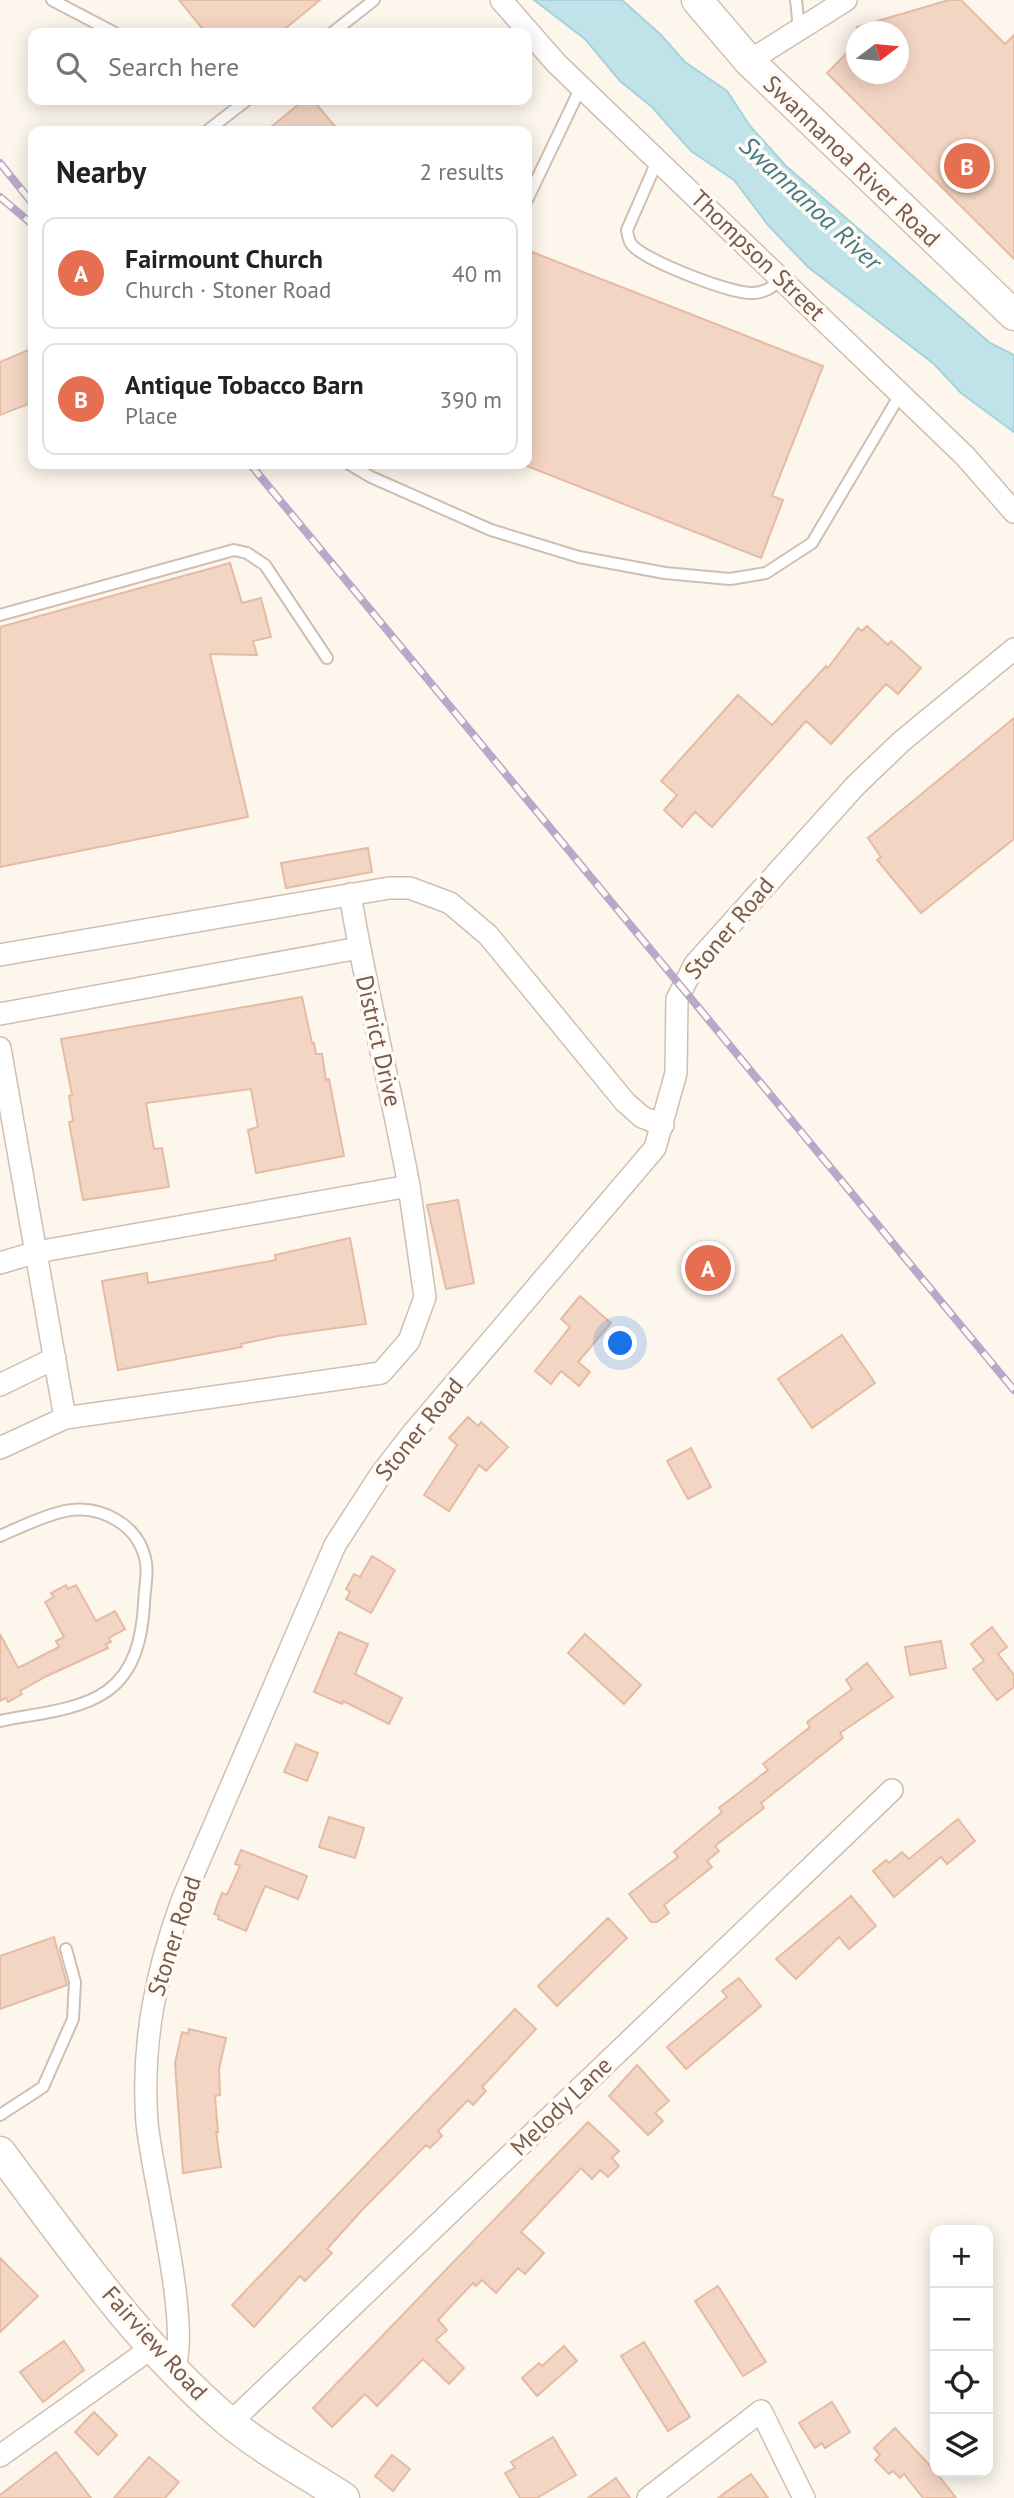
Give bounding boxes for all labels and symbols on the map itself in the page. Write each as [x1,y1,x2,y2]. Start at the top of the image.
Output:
north arrow [846,21,909,84]
street label: Swannanoa River Road [758,69,946,253]
water label: Swannanoa River [734,129,888,277]
pin: B [944,140,990,192]
street label: Thompson Street [684,183,832,327]
street label: Stoner Road [677,870,781,986]
street label: District Drive [349,972,409,1110]
pin: A [685,1242,731,1294]
your location [603,1326,637,1360]
street label: Stoner Road [368,1371,470,1487]
street label: Stoner Road [140,1872,208,2000]
street label: Melody Lane [504,2050,618,2162]
street label: Fairview Road [96,2279,214,2407]

